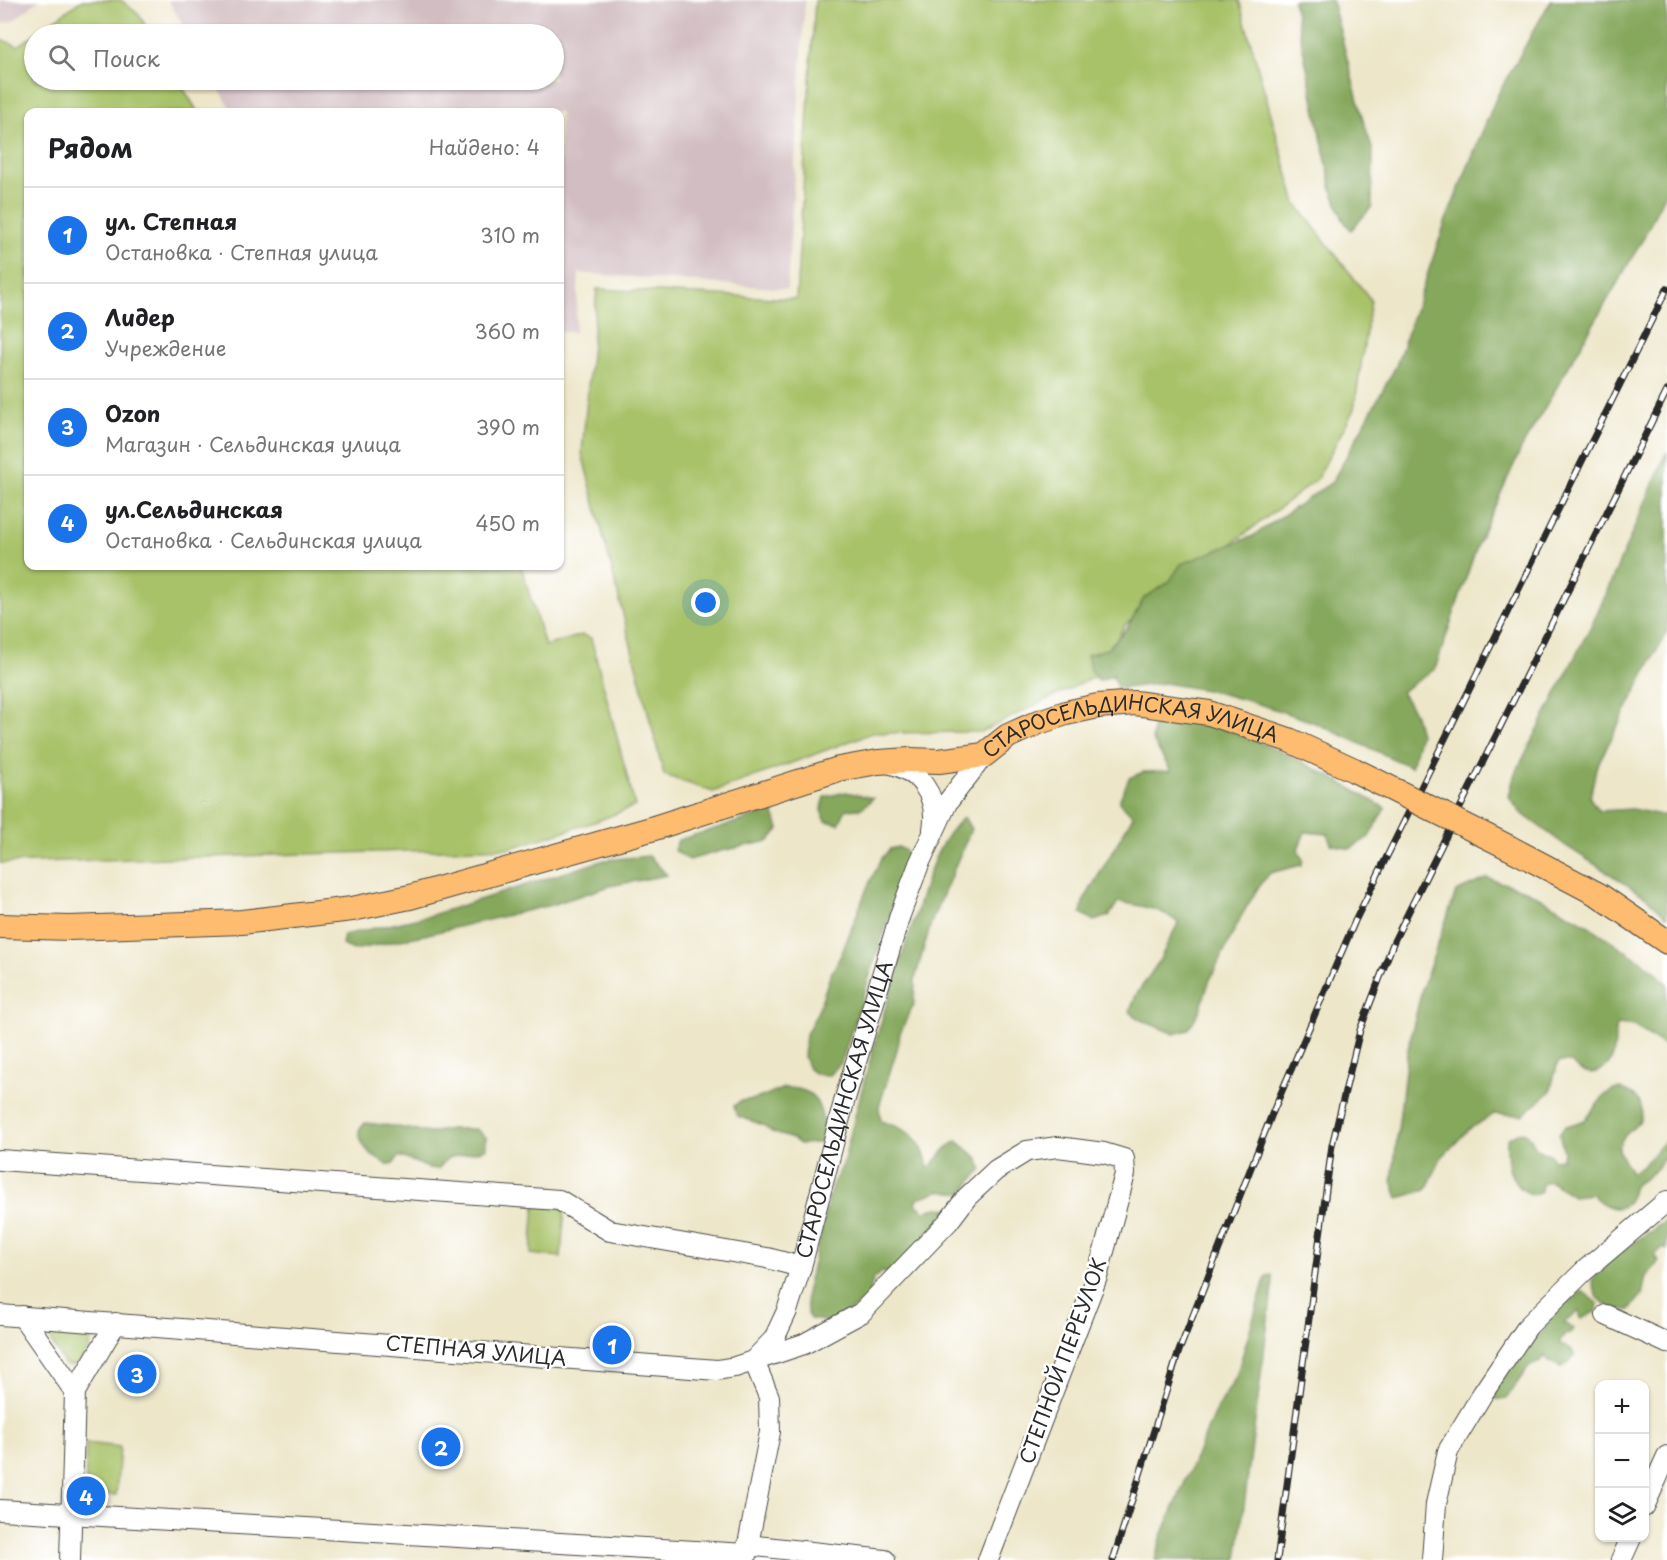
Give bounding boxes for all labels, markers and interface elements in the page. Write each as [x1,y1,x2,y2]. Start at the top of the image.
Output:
search box [24,24,564,90]
icon: search [45,41,78,74]
text: Поиск [93,41,160,74]
text: Рядом [48,128,133,167]
text: Найдено: 4 [429,132,540,162]
text: ул. Степная [105,204,237,237]
text: 1 [63,220,72,250]
text: 310 m [480,220,540,250]
text: Остановка · Степная улица [105,237,378,267]
text: Лидер [105,300,175,333]
text: 2 [60,316,75,346]
text: 360 m [474,316,540,346]
text: Учреждение [105,333,226,363]
text: Ozon [105,396,160,429]
text: 3 [61,412,74,442]
text: 390 m [476,412,540,442]
text: Магазин · Сельдинская улица [105,429,401,459]
text: ул.Сельдинская [105,492,283,525]
text: 4 [61,508,74,538]
text: 450 m [475,508,540,538]
text: Остановка · Сельдинская улица [105,525,422,555]
your location [691,588,720,617]
street label: СТАРОСЕЛЬДИНСКАЯ УЛИЦА [976,686,1283,765]
street label: СТАРОСЕЛЬДИНСКАЯ УЛИЦА [788,957,900,1262]
street label: СТЕПНОЙ ПЕРЕУЛОК [1011,1253,1113,1468]
pin: 1 [592,1322,632,1368]
street label: СТЕПНАЯ УЛИЦА [384,1327,568,1373]
pin: 3 [118,1352,156,1396]
map controls [1595,1380,1649,1542]
button: + [1595,1380,1649,1434]
pin: 2 [422,1424,460,1470]
button: − [1595,1434,1649,1488]
pin: 4 [66,1474,106,1518]
button: layers [1595,1488,1649,1542]

